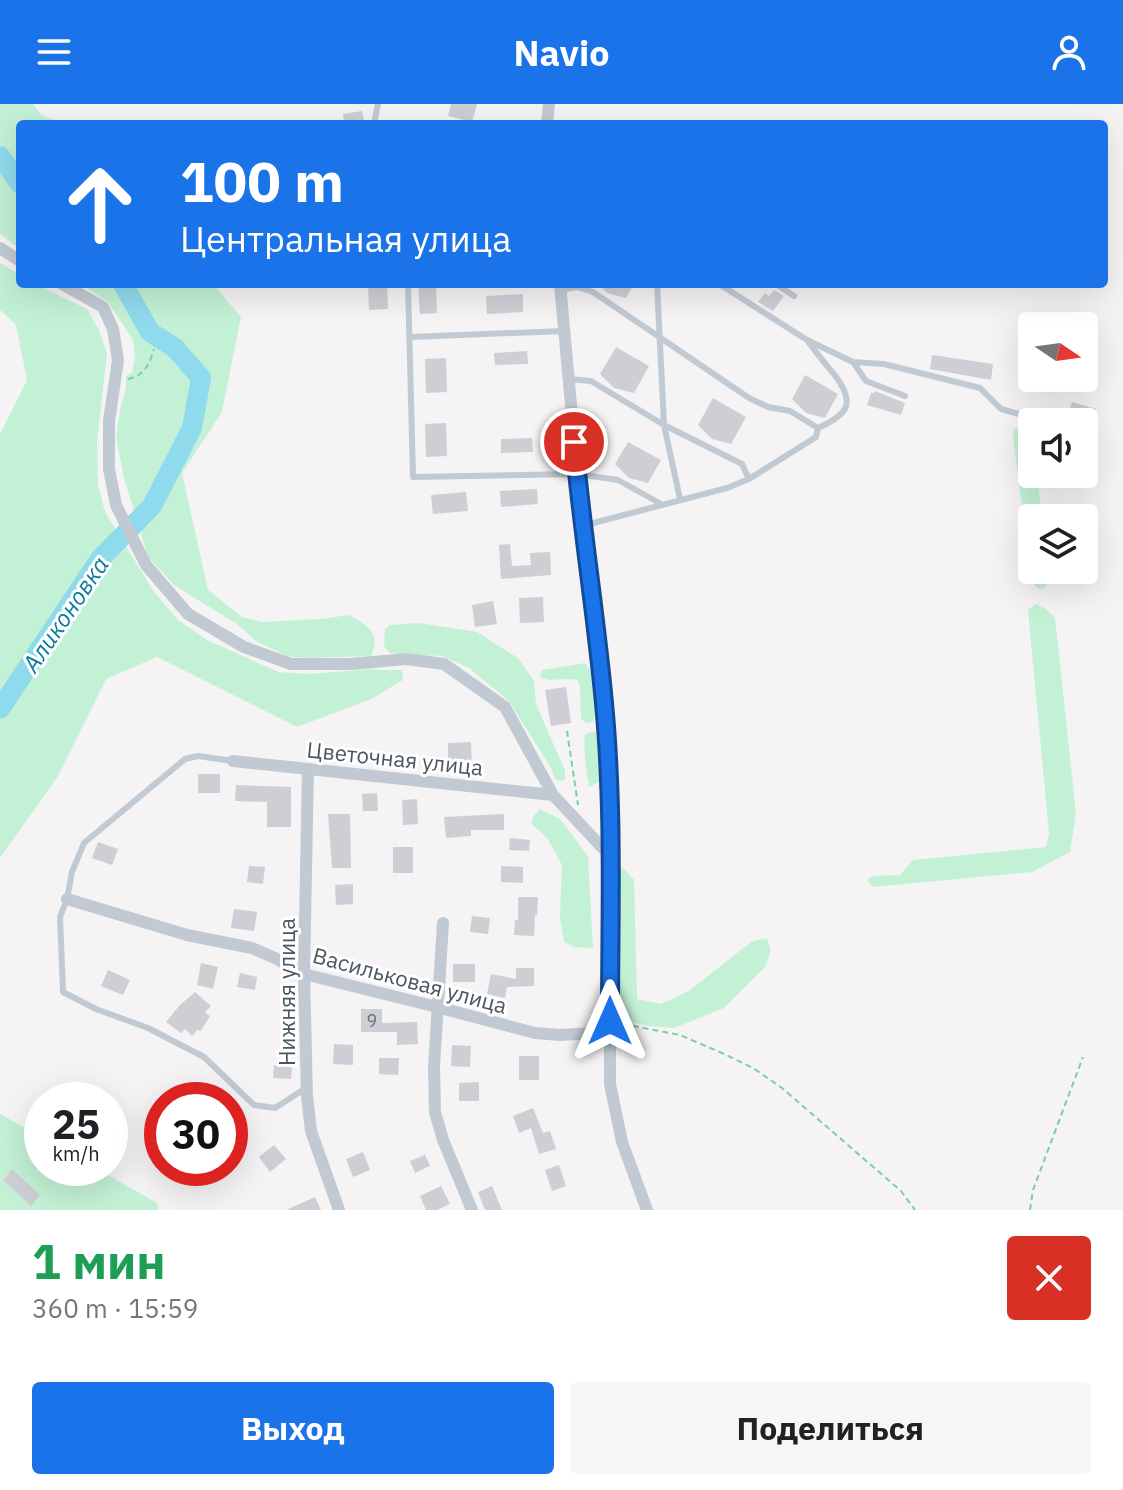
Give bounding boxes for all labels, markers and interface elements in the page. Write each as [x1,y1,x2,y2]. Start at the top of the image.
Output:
text: Navio [513,29,610,76]
icon: menu [32,30,76,74]
icon: person [1047,30,1091,74]
text: 100 m [180,145,344,217]
icon: ahead [48,152,152,256]
text: Центральная улица [180,215,511,262]
north arrow [1018,312,1098,392]
map controls [1018,312,1098,584]
pin [540,408,608,476]
button: sound [1018,408,1098,488]
icon: arrive [552,420,596,464]
button: layers [1018,504,1098,584]
water label: Аликоновка [14,550,116,679]
street label: Цветочная улица [305,734,485,782]
street label: Нижняя улица [272,918,301,1066]
street label: Васильковая улица [310,940,511,1020]
position arrow [568,979,652,1063]
house number: 9 [367,1009,377,1032]
speed limit sign: 30 [144,1082,248,1186]
text: 25 [52,1098,100,1150]
text: km/h [52,1140,100,1167]
text: 1 мин [32,1230,166,1292]
button: close [1007,1236,1091,1320]
text: 360 m · 15:59 [32,1291,198,1325]
button: Выход [32,1382,554,1474]
button: Поделиться [570,1382,1091,1474]

